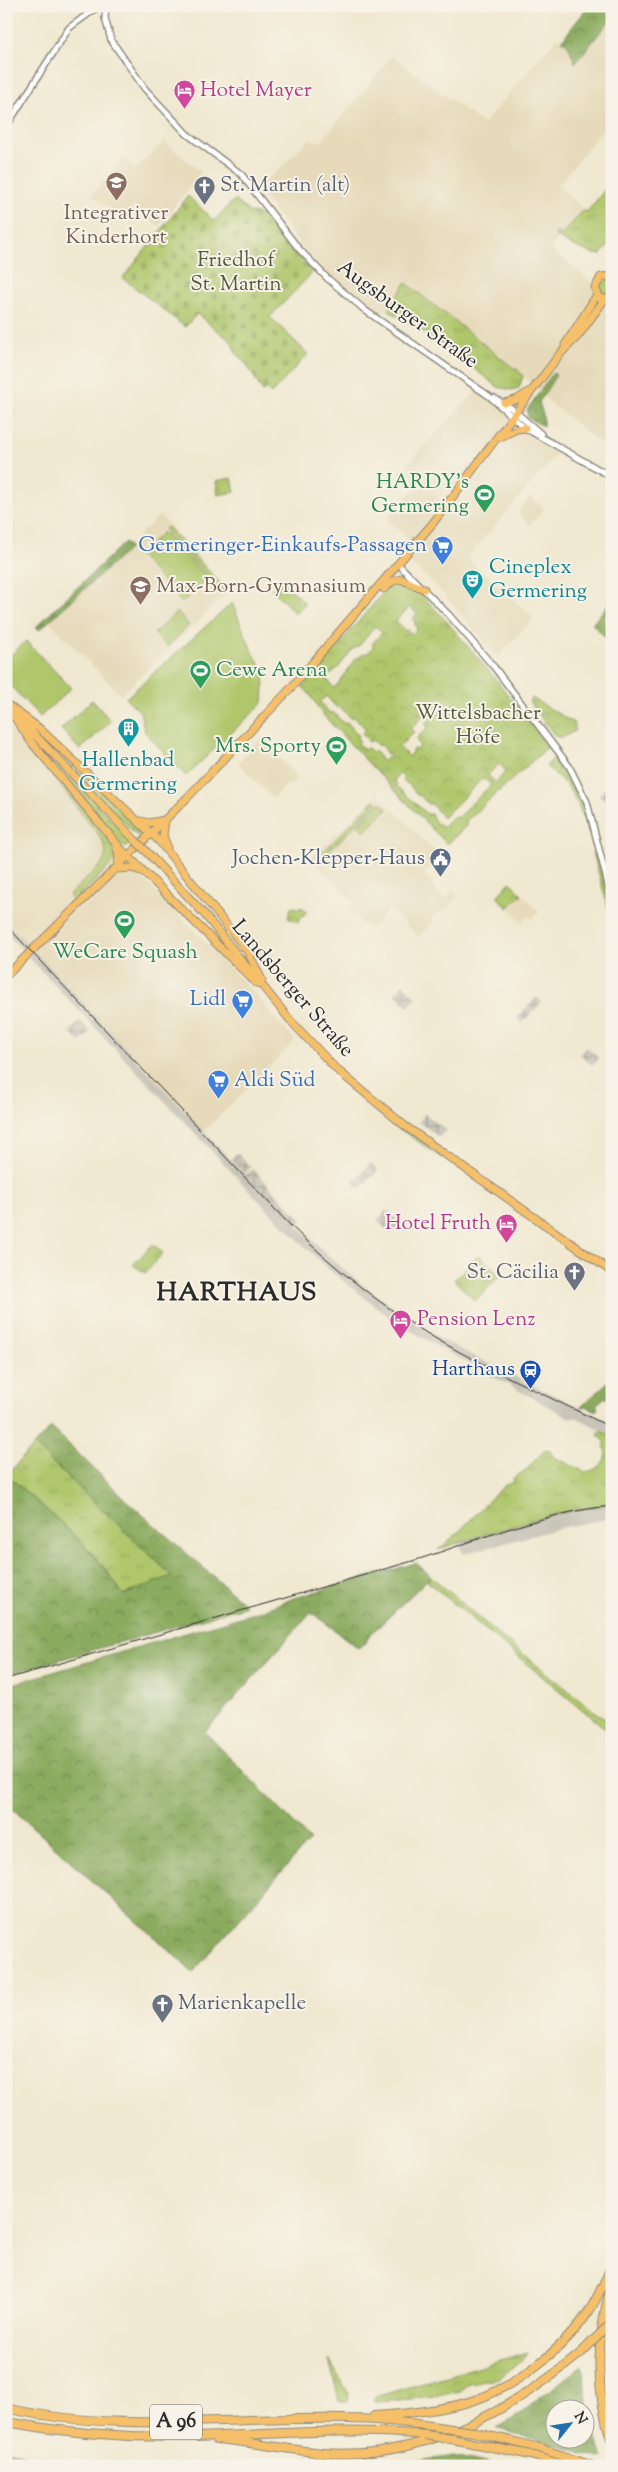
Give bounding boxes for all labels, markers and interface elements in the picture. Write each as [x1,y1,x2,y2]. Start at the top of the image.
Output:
place label: Hotel Mayer [200,76,312,106]
hotel icon: Hotel Mayer [172,79,196,110]
school or university icon: Integrativer Kinderhort [104,170,128,201]
place label: St. Martin (alt) [220,171,350,201]
church icon: St. Martin (alt) [192,174,216,205]
place label: Integrativer Kinderhort [64,199,168,253]
park label: Friedhof St. Martin [190,246,282,300]
street label: Augsburger Straße [330,253,484,377]
place label: HARDY's Germering [371,468,469,522]
sports icon: HARDY's Germering [473,483,497,514]
place label: Germeringer-Einkaufs-Passagen [138,531,427,561]
supermarket icon: Germeringer-Einkaufs-Passagen [431,534,455,565]
place label: Cineplex Germering [489,553,587,607]
theatre icon: Cineplex Germering [461,568,485,599]
place label: Max-Born-Gymnasium [156,572,366,602]
school or university icon: Max-Born-Gymnasium [128,575,152,606]
place label: Cewe Arena [216,656,328,686]
sports icon: Cewe Arena [188,659,212,690]
park label: Wittelsbacher Höfe [415,699,541,753]
building icon: Hallenbad Germering [116,717,140,748]
place label: Mrs. Sporty [215,732,322,762]
sports icon: Mrs. Sporty [325,735,349,766]
place label: Hallenbad Germering [79,746,177,800]
place label: Jochen-Klepper-Haus [231,844,425,874]
public building icon: Jochen-Klepper-Haus [429,847,453,878]
sports icon: WeCare Squash [113,909,137,940]
street label: Landsberger Straße [224,914,360,1064]
place label: WeCare Squash [52,938,198,968]
place label: Lidl [190,985,226,1015]
supermarket icon: Lidl [230,988,254,1019]
place label: Aldi Süd [234,1066,316,1096]
supermarket icon: Aldi Süd [206,1069,230,1100]
place label: Hotel Fruth [385,1209,491,1239]
hotel icon: Hotel Fruth [495,1212,519,1243]
place label: St. Cäcilia [467,1258,559,1288]
church icon: St. Cäcilia [563,1261,587,1292]
district label: HARTHAUS [156,1275,318,1312]
place label: Pension Lenz [417,1305,535,1335]
hotel icon: Pension Lenz [389,1308,413,1339]
place label: Harthaus [432,1355,515,1385]
station icon: Harthaus [519,1358,543,1389]
place label: Marienkapelle [178,1989,306,2019]
church icon: Marienkapelle [150,1992,174,2023]
north arrow [546,2400,596,2450]
road number: A 96 [150,2404,202,2440]
text: N [568,2409,591,2428]

